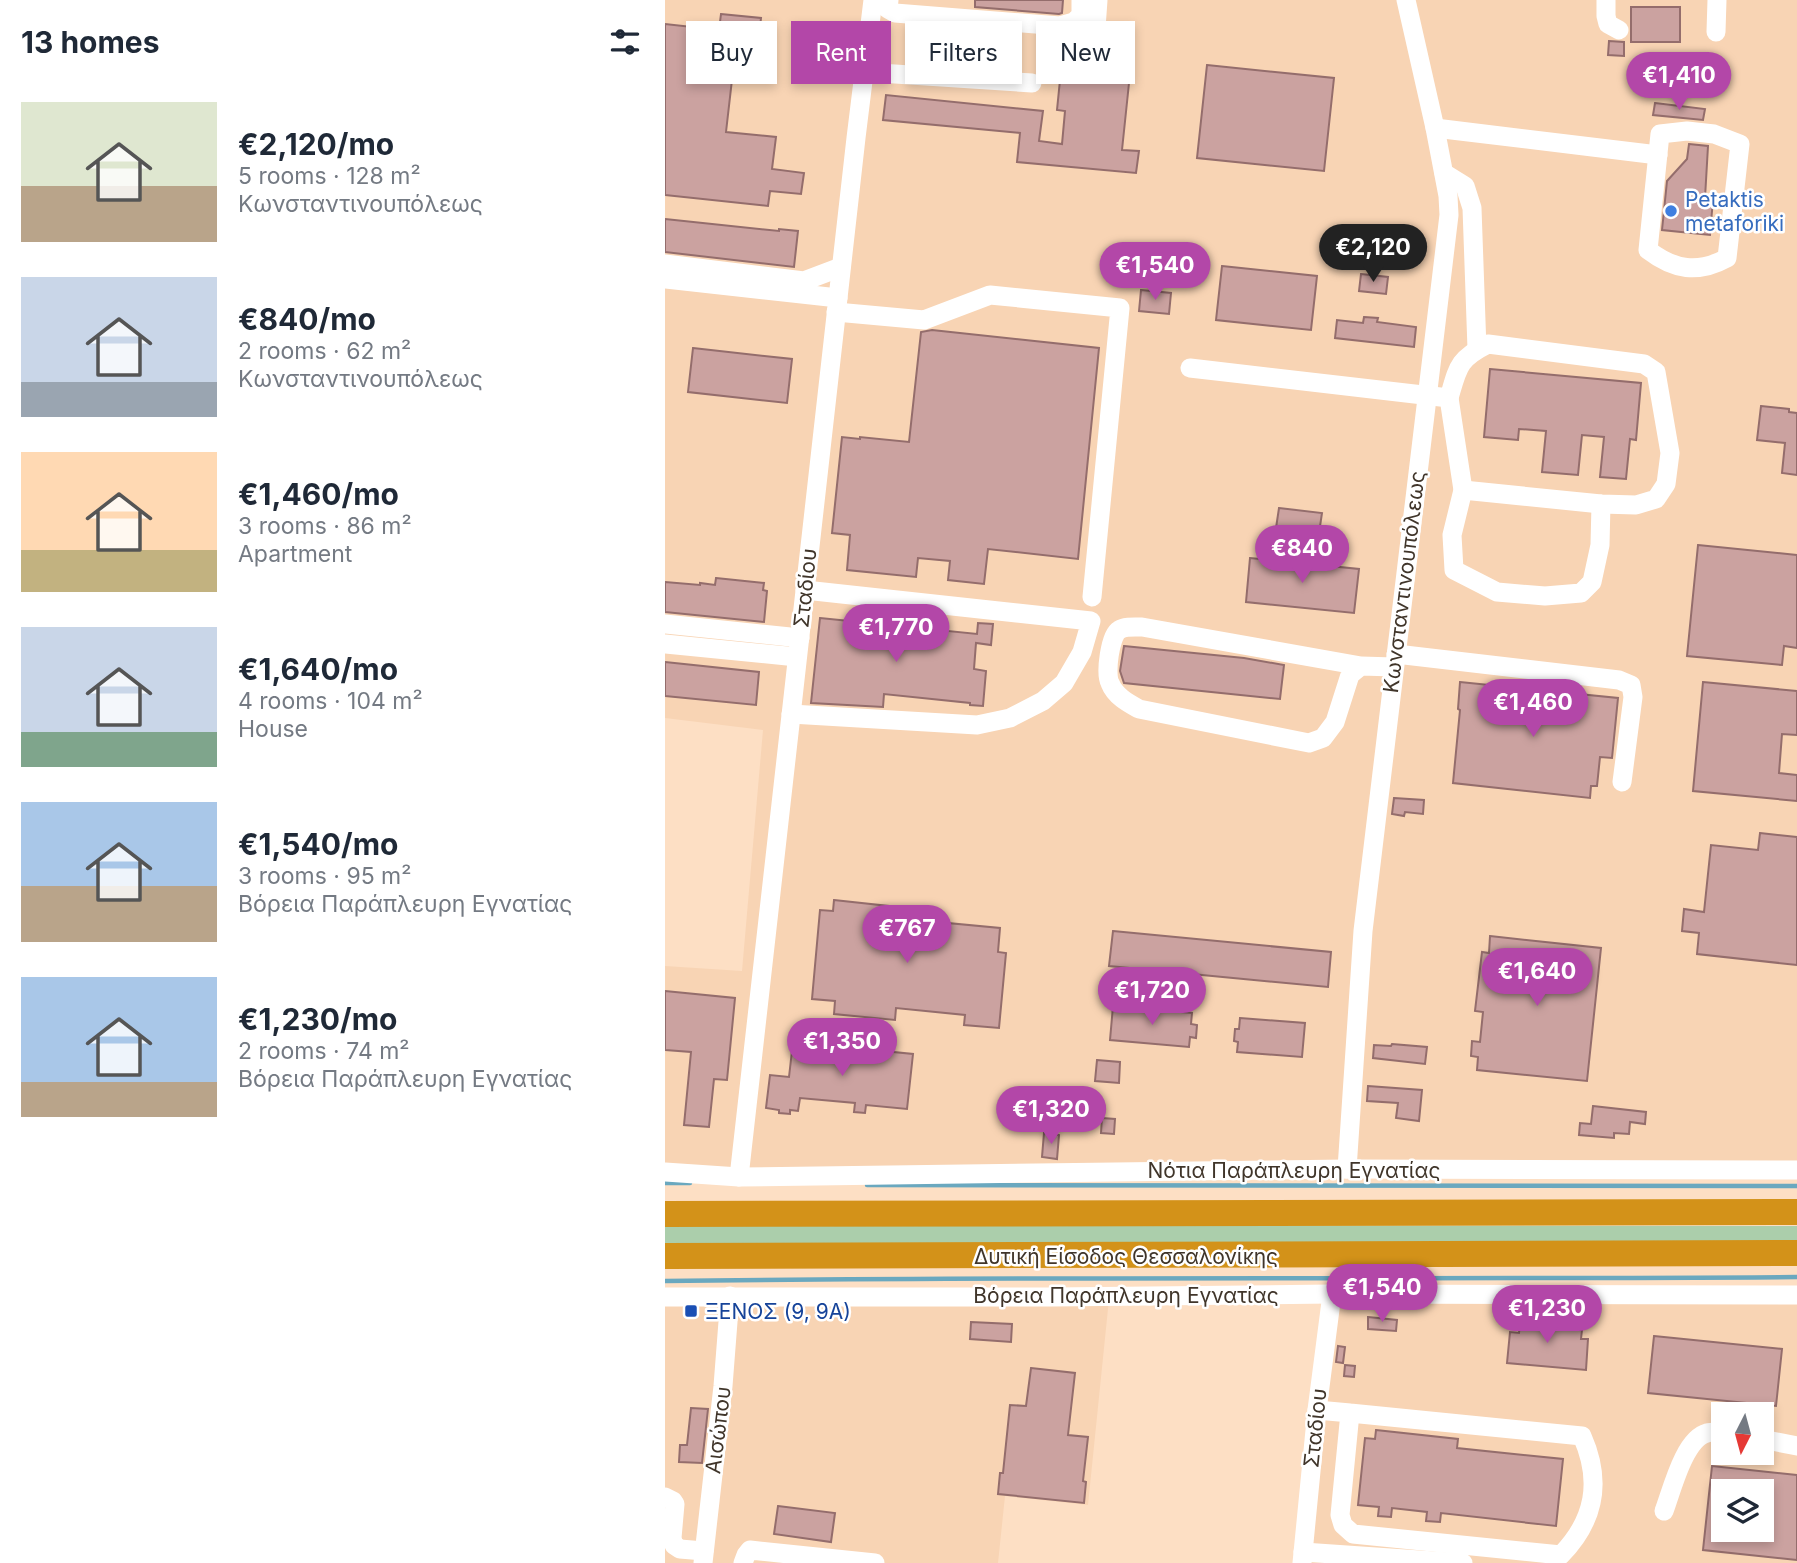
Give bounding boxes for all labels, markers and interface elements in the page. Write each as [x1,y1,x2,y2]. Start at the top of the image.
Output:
chip: Buy [686,21,777,84]
chip: Rent [791,21,891,84]
chip: Filters [905,21,1022,84]
chip: New [1036,21,1135,84]
icon: filters [606,23,644,61]
text: 13 homes [21,24,160,60]
pin: €1,410 [1622,52,1736,112]
text: €1,410 [1642,61,1716,89]
text: €2,120/mo [238,126,394,162]
icon: home [77,130,161,214]
text: 5 rooms · 128 m² [238,162,421,190]
place label: Petaktis metaforiki [1685,187,1784,236]
text: Κωνσταντινουπόλεως [238,190,483,218]
marker: Petaktis metaforiki [1663,203,1679,219]
pin: €2,120 [1316,224,1430,284]
text: €2,120 [1335,233,1411,261]
pin: €1,540 [1098,243,1212,302]
text: €1,540 [1116,251,1194,279]
text: €840/mo [238,301,376,337]
icon: home [77,305,161,389]
text: 2 rooms · 62 m² [238,337,411,365]
text: Κωνσταντινουπόλεως [238,365,483,393]
street label: Κωνσταντινουπόλεως [1378,470,1430,694]
text: €1,460/mo [238,476,399,512]
icon: home [77,480,161,564]
text: 3 rooms · 86 m² [238,512,412,540]
pin: €840 [1261,526,1343,585]
text: €840 [1271,534,1333,562]
text: Apartment [238,540,352,568]
street label: Σταδίου [788,547,822,629]
pin: €1,770 [839,604,953,664]
text: €1,770 [858,613,934,641]
text: €1,640/mo [238,651,398,687]
icon: home [77,655,161,739]
pin: €1,460 [1476,680,1590,739]
text: 4 rooms · 104 m² [238,687,423,715]
text: €1,460 [1493,688,1573,716]
text: House [238,715,308,743]
text: €1,540/mo [238,826,398,862]
icon: home [77,830,161,914]
text: 3 rooms · 95 m² [238,862,411,890]
text: Βόρεια Παράπλευρη Εγνατίας [238,890,572,918]
pin: €767 [866,906,948,965]
text: €767 [878,914,936,942]
pin: €1,640 [1480,948,1594,1008]
text: €1,640 [1498,957,1576,985]
pin: €1,720 [1095,968,1209,1027]
text: €1,720 [1114,976,1190,1004]
text: €1,230/mo [238,1001,397,1037]
icon: home [77,1005,161,1089]
pin: €1,350 [785,1018,899,1078]
text: €1,350 [803,1027,881,1055]
text: 2 rooms · 74 m² [238,1037,410,1065]
text: Βόρεια Παράπλευρη Εγνατίας [238,1065,572,1093]
pin: €1,320 [994,1086,1108,1146]
text: €1,320 [1012,1095,1090,1123]
street label: Νότια Παράπλευρη Εγνατίας [1148,1158,1441,1183]
street label: Δυτική Είσοδος Θεσσαλονίκης [974,1244,1278,1269]
pin: €1,540 [1325,1264,1439,1324]
text: €1,540 [1343,1273,1421,1301]
street label: Βόρεια Παράπλευρη Εγνατίας [973,1283,1279,1308]
pin: €1,230 [1490,1286,1604,1345]
text: €1,230 [1508,1294,1586,1322]
place label: ΞΕΝΟΣ (9, 9Α) [705,1299,851,1324]
marker: ΞΕΝΟΣ (9, 9Α) [683,1303,699,1319]
street label: Αισώπου [700,1385,736,1475]
street label: Σταδίου [1298,1387,1332,1469]
north arrow [1711,1402,1775,1465]
map controls [1711,1402,1774,1542]
button: layers [1711,1479,1774,1542]

